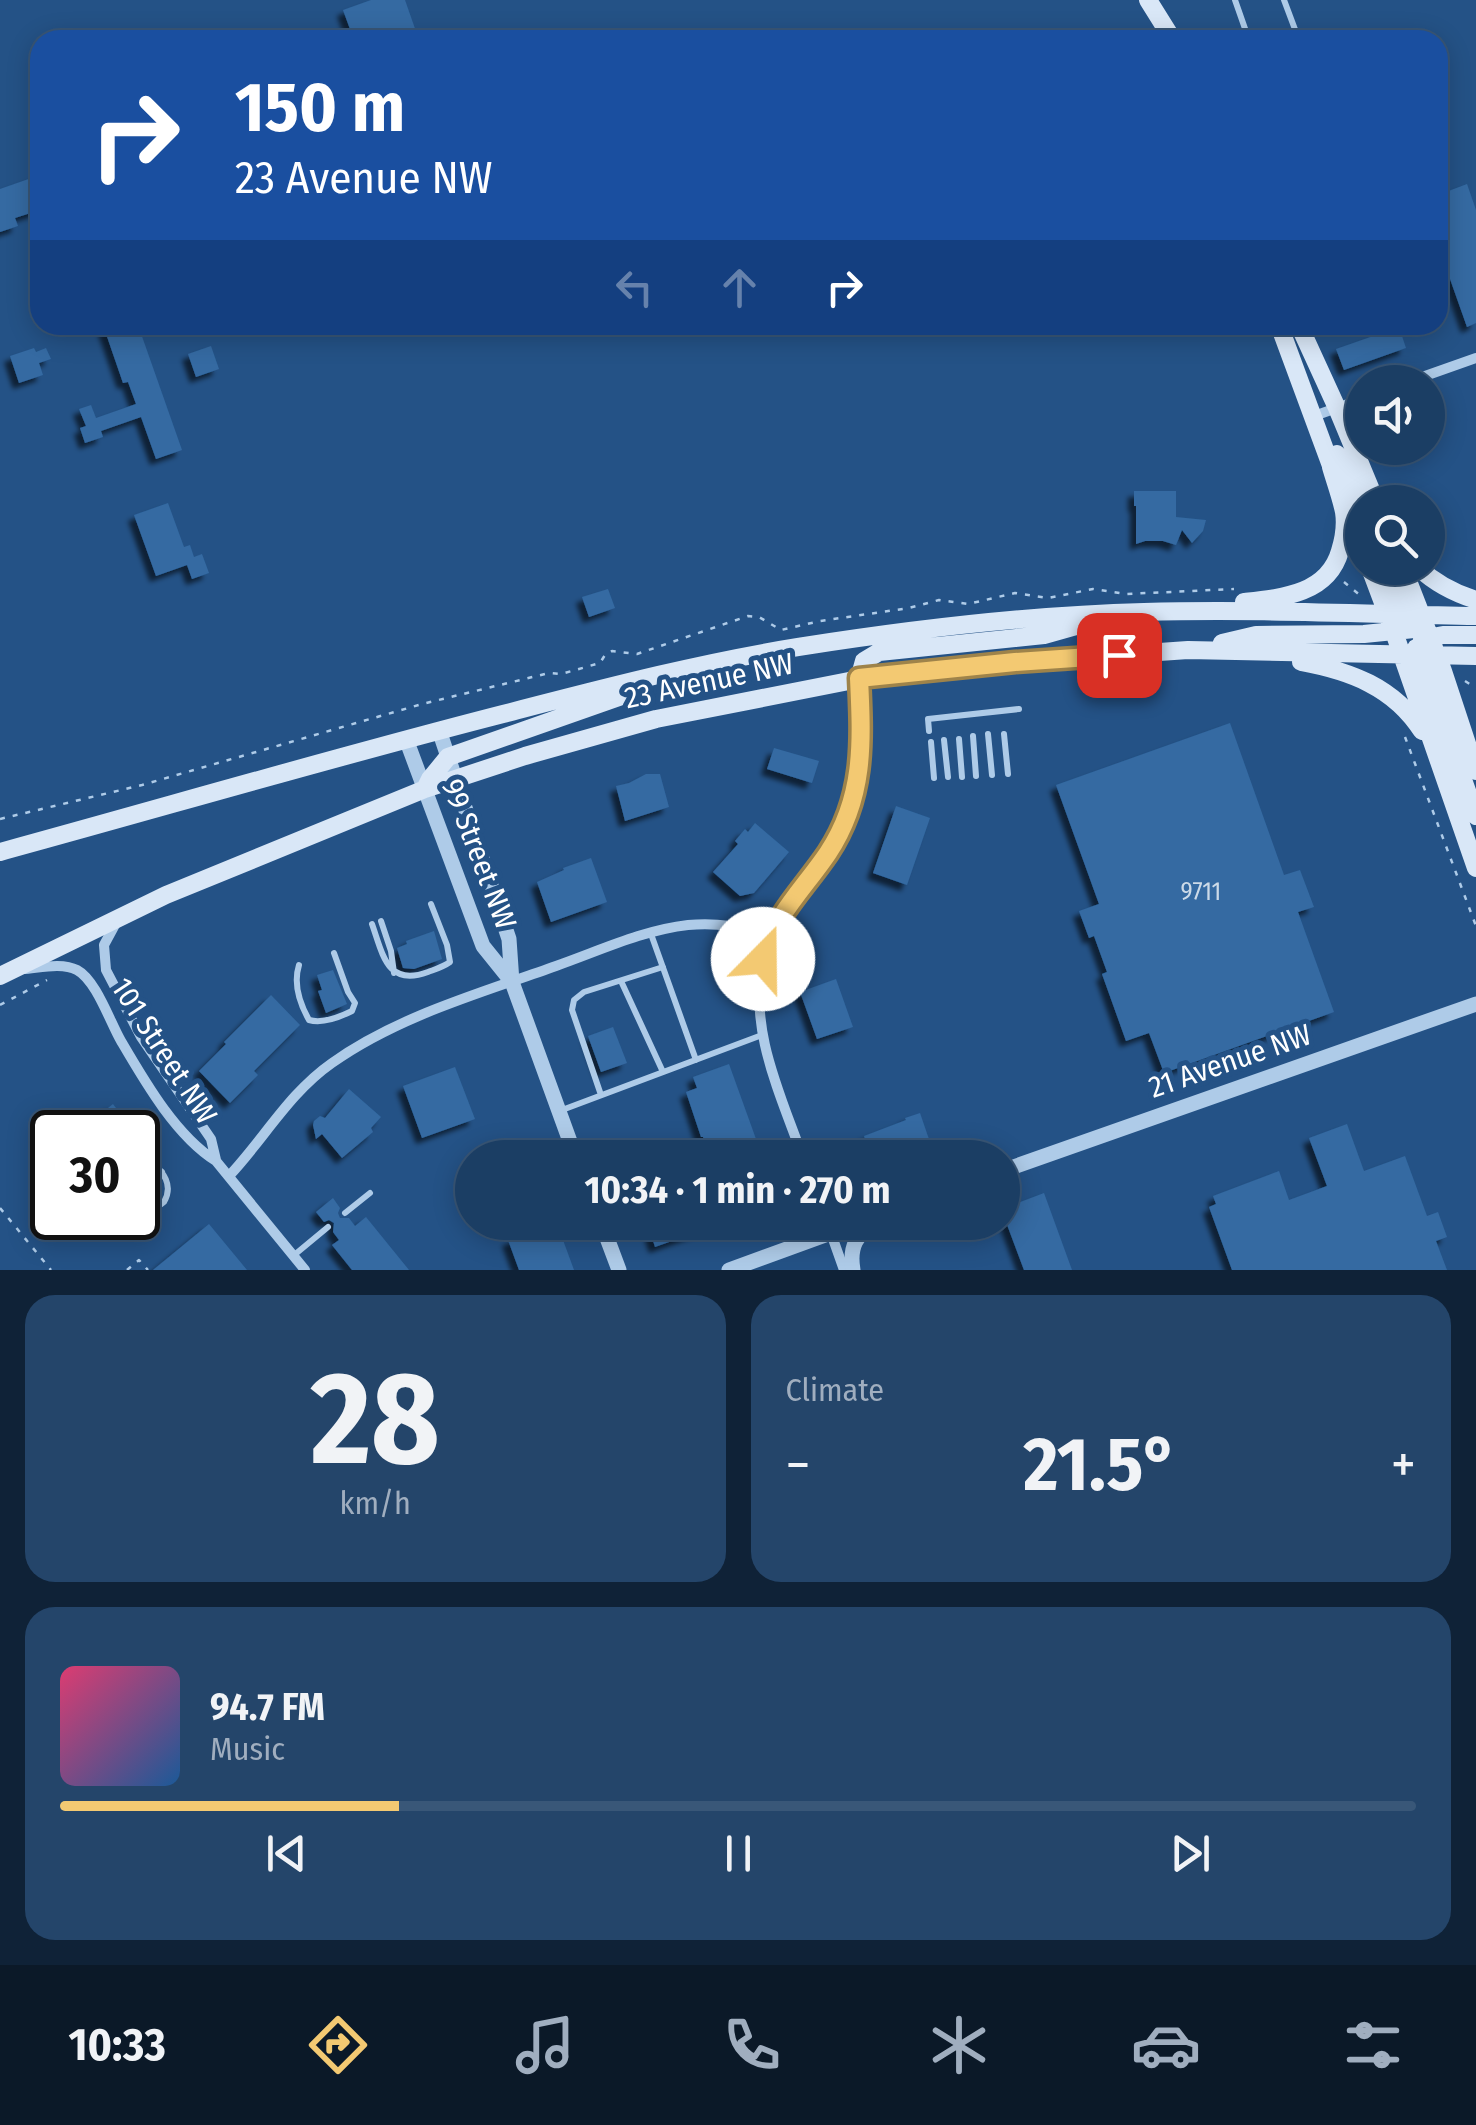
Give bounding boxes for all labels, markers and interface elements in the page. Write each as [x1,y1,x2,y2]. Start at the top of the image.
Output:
text: 150 m [235,66,405,150]
icon: right [70,70,200,200]
text: 23 Avenue NW [235,151,492,205]
icon: left [607,260,662,315]
icon: ahead [712,260,767,315]
icon: right [817,260,872,315]
map controls [1345,365,1445,585]
button: sound [1345,365,1445,465]
button: search [1345,485,1445,585]
pin [1077,613,1162,698]
icon: arrive [1092,628,1147,683]
street label: 23 Avenue NW [621,646,797,716]
street label: 99 Street NW [434,774,524,934]
house number: 9711 [1181,877,1221,907]
position arrow [711,907,815,1011]
street label: 101 Street NW [103,971,225,1131]
street label: 21 Avenue NW [1144,1016,1316,1106]
speed limit sign: 30 [30,1110,160,1240]
text: 10:34 · 1 min · 270 m [584,1167,891,1213]
text: 28 [311,1341,440,1497]
text: Climate [786,1371,884,1409]
text: 21.5° [1024,1420,1178,1510]
text: − [786,1432,810,1498]
text: + [1391,1432,1416,1498]
text: km/h [340,1484,411,1522]
text: 94.7 FM [210,1684,325,1730]
text: Music [210,1730,285,1768]
icon: previous [259,1826,314,1881]
icon: pause [711,1826,766,1881]
icon: next [1163,1826,1218,1881]
icon: directions [303,2010,373,2080]
icon: music [510,2010,580,2080]
icon: phone [717,2010,787,2080]
icon: climate [924,2010,994,2080]
icon: car [1131,2010,1201,2080]
icon: filters [1338,2010,1408,2080]
text: 10:33 [68,2018,166,2072]

